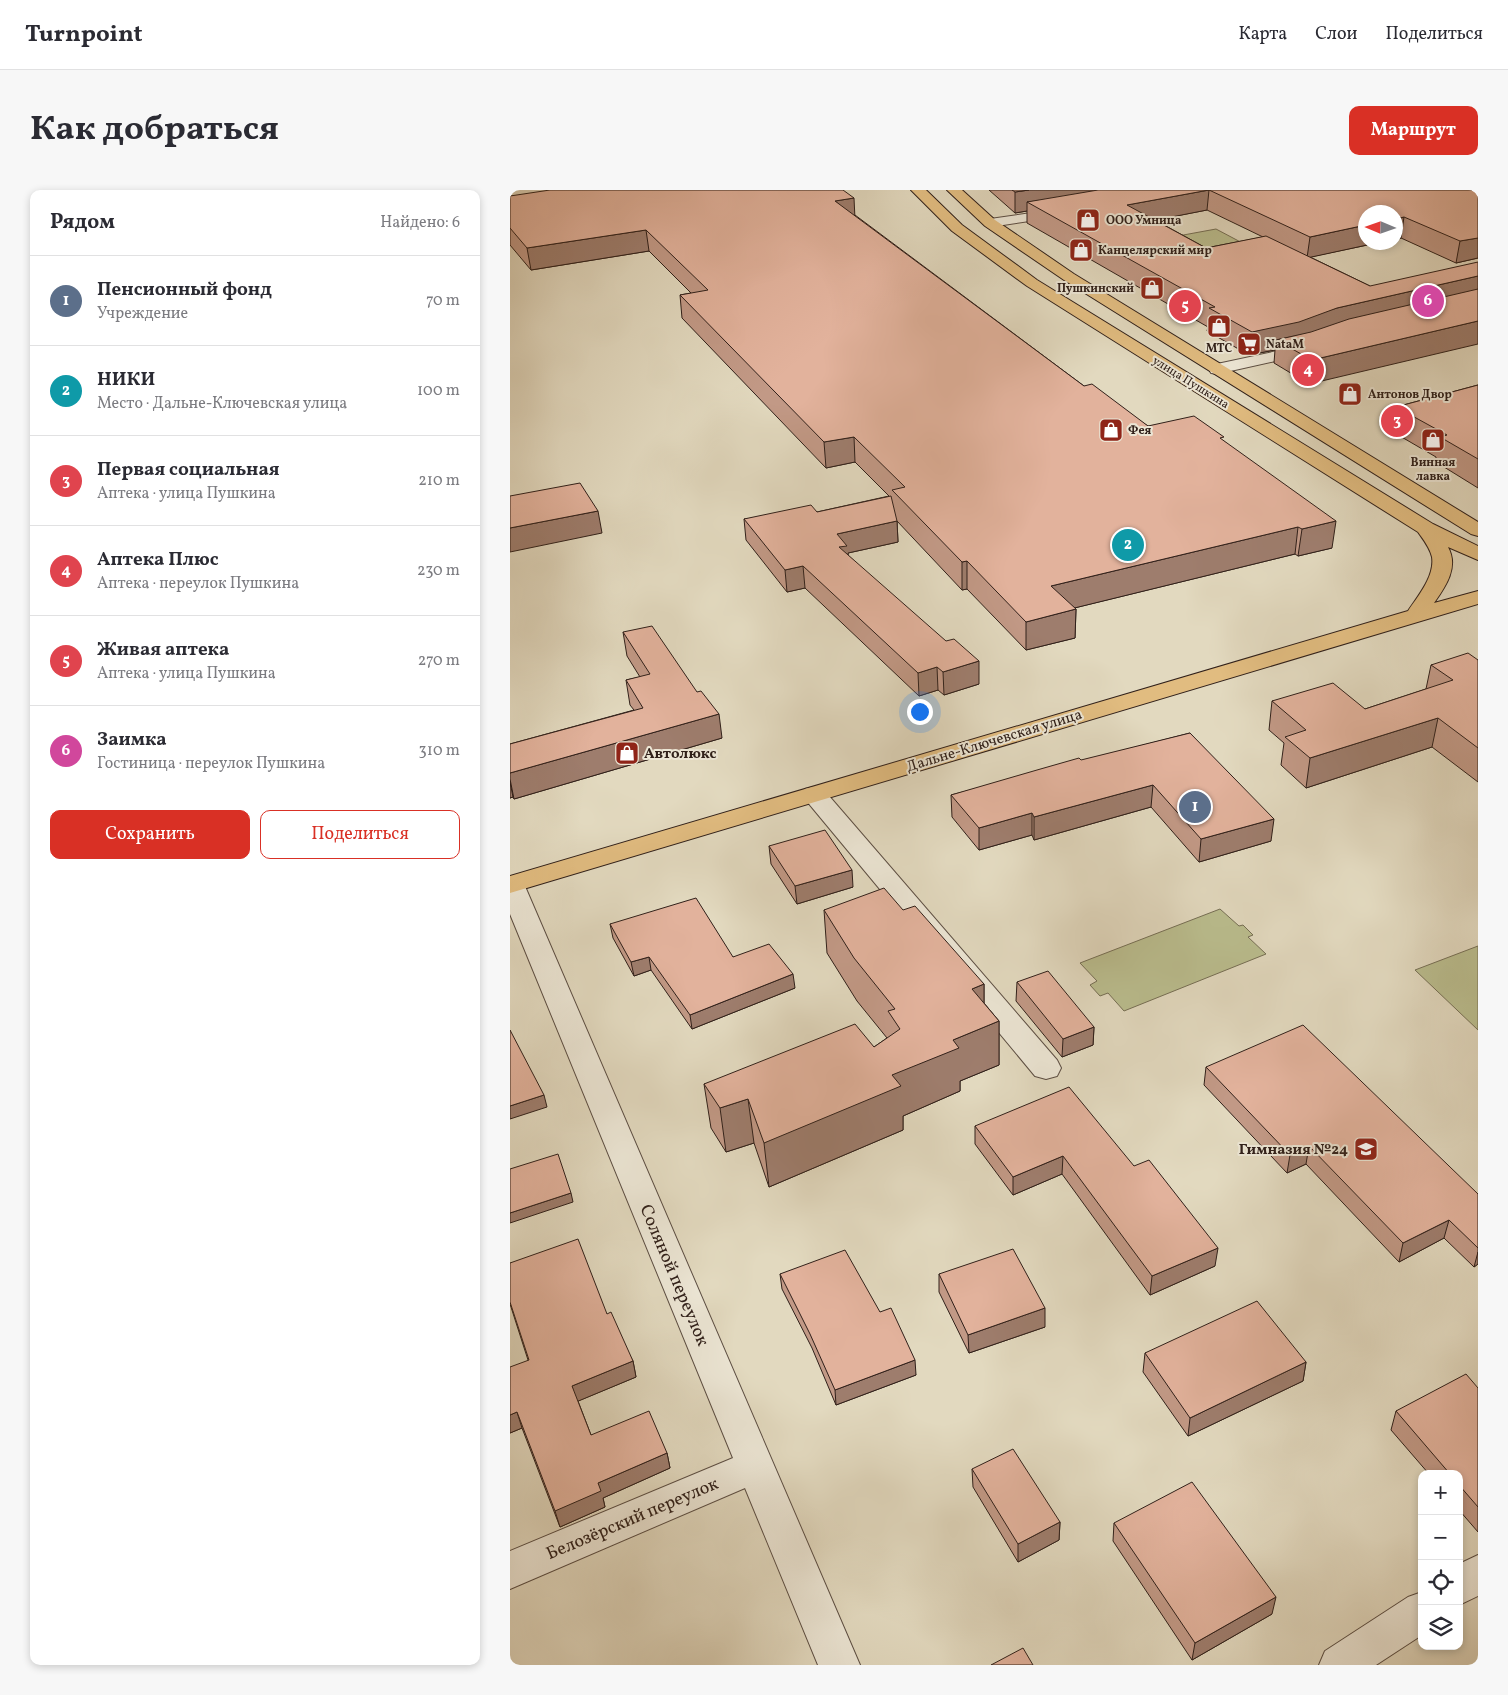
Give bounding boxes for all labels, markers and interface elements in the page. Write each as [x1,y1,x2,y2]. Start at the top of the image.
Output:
text: Turnpoint [25,18,143,52]
text: Карта [1239,22,1287,47]
text: Слои [1315,22,1357,47]
text: Поделиться [1385,22,1483,47]
text: Как добраться [30,106,279,154]
button: Маршрут [1349,106,1478,155]
north arrow [1358,205,1403,250]
shop icon: ООО Умница [1075,207,1101,233]
text: Рядом [50,208,115,237]
text: Найдено: 6 [380,212,460,234]
place label: ООО Умница [1106,213,1182,229]
shop icon: Канцелярский мир [1068,237,1094,263]
place label: Канцелярский мир [1098,243,1212,259]
shop icon: Пушкинский [1139,275,1165,301]
text: Пенсионный фонд [97,277,272,303]
place label: Пушкинский [1057,281,1134,297]
pin: 6 [1412,282,1444,320]
pin: 5 [1169,287,1201,325]
text: 1 [63,290,69,312]
text: 70 m [426,290,460,312]
text: Учреждение [97,303,188,325]
shop icon: МТС [1206,313,1232,339]
supermarket icon: NataM [1236,331,1262,357]
place label: NataM [1266,337,1304,353]
place label: МТС [1206,341,1233,357]
pin: 4 [1292,351,1324,389]
street label: улица Пушкина [1149,353,1232,413]
text: НИКИ [97,367,155,393]
text: 2 [62,380,70,402]
text: 100 m [417,380,460,402]
shop icon: Антонов Двор [1337,381,1363,407]
place label: Антонов Двор [1368,387,1452,403]
text: Место · Дальне-Ключевская улица [97,393,347,415]
pin: 3 [1381,402,1413,440]
shop icon: Фея [1098,417,1124,443]
place label: Фея [1128,423,1152,439]
shop icon: Винная лавка [1420,427,1446,453]
place label: Винная лавка [1411,455,1456,485]
text: Первая социальная [97,457,280,483]
text: 3 [62,470,70,492]
text: 210 m [418,470,460,492]
text: Аптека · улица Пушкина [97,483,276,505]
pin: 2 [1112,526,1144,564]
text: Аптека Плюс [97,547,219,573]
text: 4 [61,560,71,582]
text: 230 m [417,560,460,582]
text: Аптека · переулок Пушкина [97,573,299,595]
text: Живая аптека [97,637,229,663]
text: 5 [62,650,70,672]
text: 270 m [418,650,460,672]
text: Аптека · улица Пушкина [97,663,276,685]
your location [907,699,933,725]
street label: Дальне-Ключевская улица [904,705,1085,778]
text: Заимка [97,727,167,753]
text: 6 [62,740,70,762]
text: 310 m [419,740,460,762]
shop icon: Автолюкс [614,740,640,766]
place label: Автолюкс [644,744,716,765]
text: Гостиница · переулок Пушкина [97,753,325,775]
pin: 1 [1179,788,1211,826]
button: Сохранить [50,810,250,859]
button: Поделиться [260,810,460,859]
school or university icon: Гимназия №24 [1353,1136,1379,1162]
place label: Гимназия №24 [1239,1140,1348,1161]
street label: Соляной переулок [633,1201,715,1351]
map controls [1418,1470,1463,1650]
button: + [1418,1470,1463,1515]
street label: Белозёрский переулок [543,1472,723,1567]
button: − [1418,1515,1463,1560]
button: locate [1418,1560,1463,1605]
button: layers [1418,1605,1463,1650]

